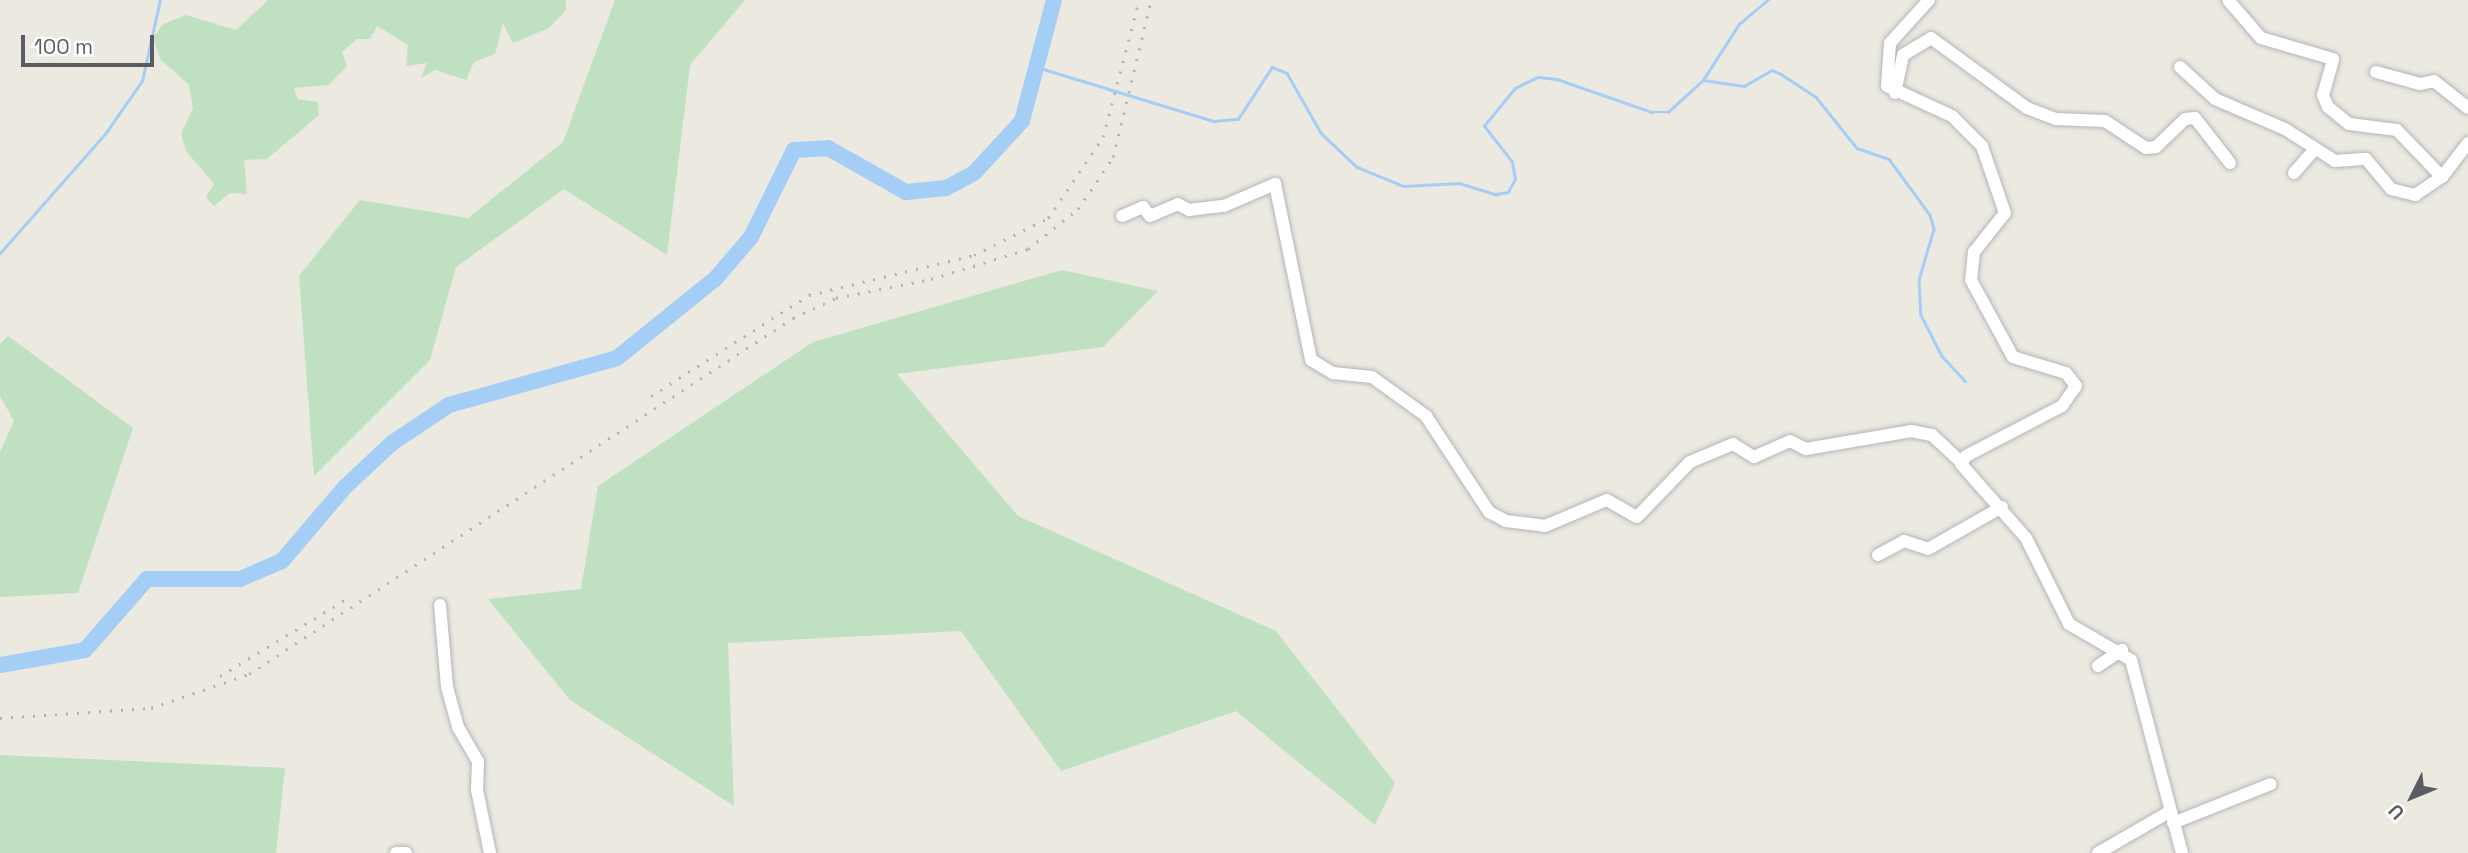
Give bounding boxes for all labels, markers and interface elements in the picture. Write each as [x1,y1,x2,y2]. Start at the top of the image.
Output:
scale bar [24,21,158,65]
text: 100 m [34,33,93,60]
north arrow [2377,762,2447,832]
text: U [2383,798,2410,825]

